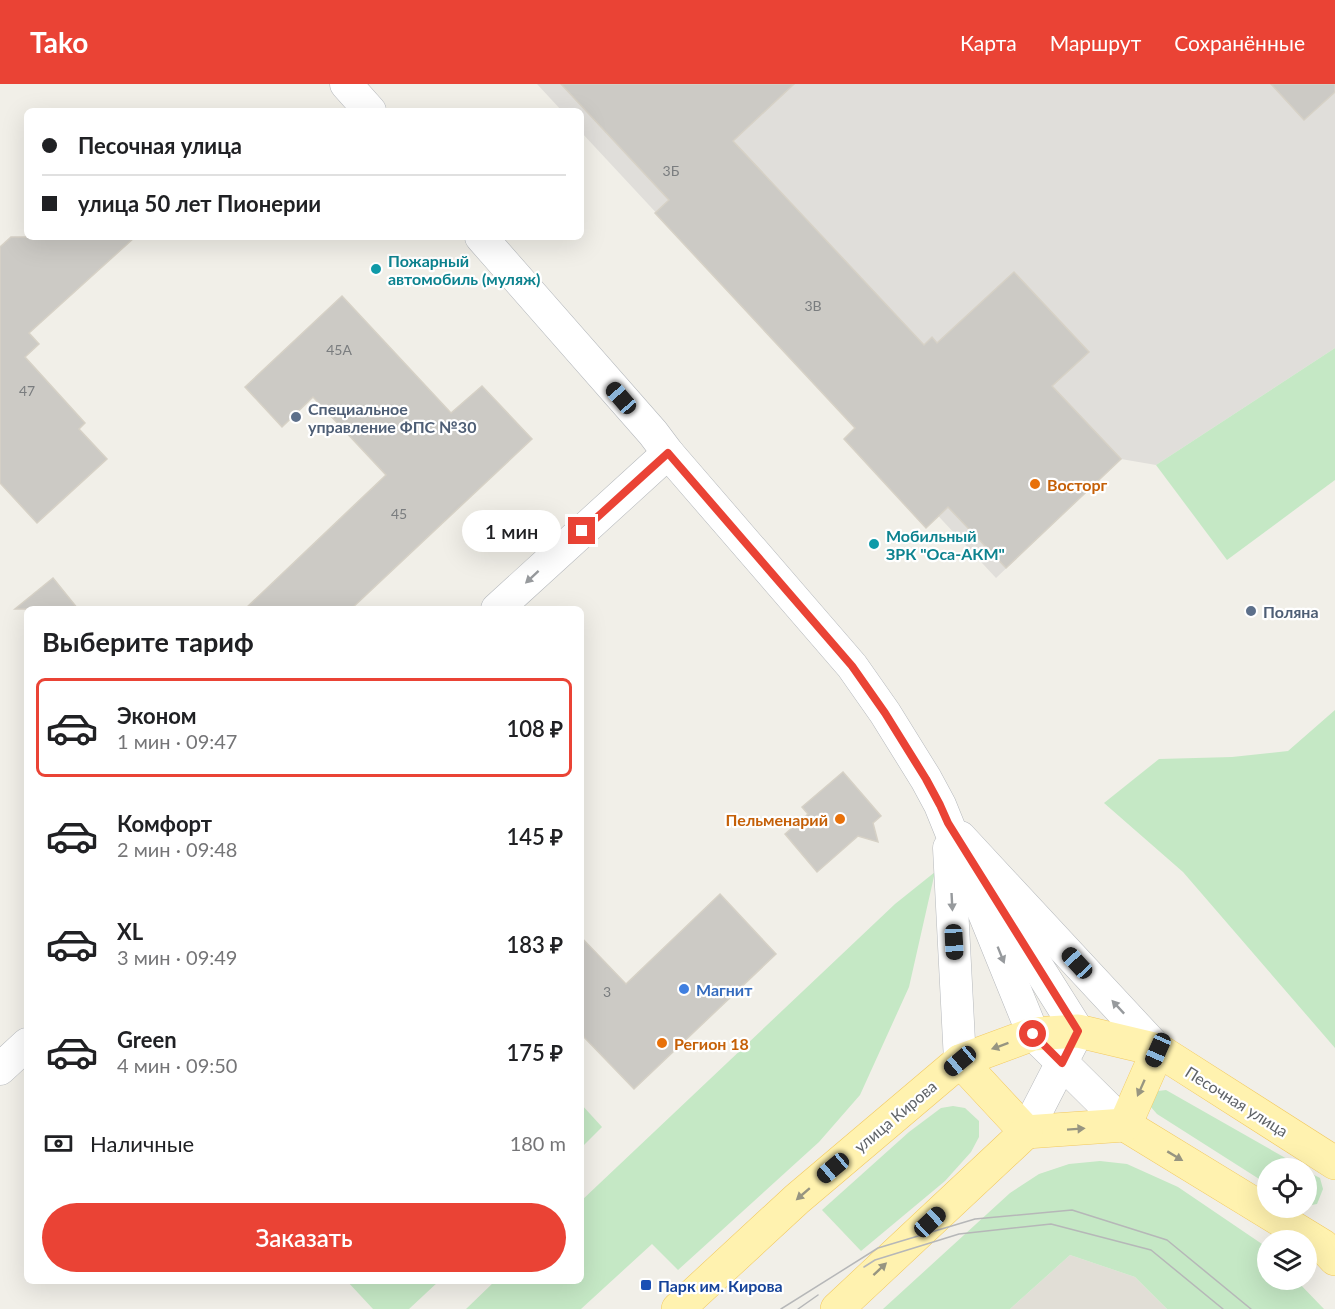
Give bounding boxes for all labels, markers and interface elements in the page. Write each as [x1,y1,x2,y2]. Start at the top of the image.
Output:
text: Tako [30,25,88,59]
text: Карта [960,30,1017,55]
text: Маршрут [1050,30,1141,55]
text: Сохранённые [1174,30,1305,55]
text: Песочная улица [78,132,242,159]
house number: 3Б [663,162,680,179]
text: улица 50 лет Пионерии [78,190,321,217]
place label: Пожарный автомобиль (муляж) [388,251,541,288]
marker: Пожарный автомобиль (муляж) [369,262,383,276]
house number: 3В [804,297,822,314]
house number: 45А [326,341,352,358]
car [602,379,640,417]
house number: 47 [19,382,35,399]
place label: Специальное управление ФПС №30 [308,399,476,436]
marker: Специальное управление ФПС №30 [289,410,303,424]
place label: Восторг [1047,475,1108,494]
marker: Восторг [1028,477,1042,491]
house number: 45 [391,505,407,522]
callout: 1 мин [462,510,561,552]
route end [568,517,595,544]
text: 1 мин [485,519,538,543]
place label: Мобильный ЗРК "Оса-АКМ" [886,526,1005,563]
marker: Мобильный ЗРК "Оса-АКМ" [867,537,881,551]
one-way arrow [525,570,540,583]
place label: Поляна [1263,602,1319,621]
marker: Поляна [1244,604,1258,618]
text: Выберите тариф [42,625,254,658]
icon: car [45,701,99,755]
text: Эконом [117,702,197,729]
text: 108 ₽ [506,715,563,742]
text: 1 мин · 09:47 [117,729,237,753]
icon: car [45,809,99,863]
text: Комфорт [117,810,212,837]
place label: Пельменарий [725,810,828,829]
marker: Пельменарий [833,812,847,826]
text: 145 ₽ [506,823,563,850]
text: 2 мин · 09:48 [117,837,237,861]
one-way arrow [947,893,956,912]
icon: car [45,917,99,971]
text: XL [117,918,143,945]
car [944,924,964,960]
text: 183 ₽ [506,931,563,958]
car [1058,944,1096,982]
text: 3 мин · 09:49 [117,945,237,969]
one-way arrow [997,946,1006,964]
place label: Магнит [696,980,753,999]
marker: Магнит [677,982,691,996]
house number: 3 [603,983,611,1000]
one-way arrow [1111,1000,1125,1015]
route start [1019,1020,1046,1047]
icon: car [45,1025,99,1079]
text: Green [117,1026,177,1053]
car [1142,1030,1174,1070]
place label: Регион 18 [674,1034,749,1053]
marker: Регион 18 [655,1036,669,1050]
text: 175 ₽ [506,1039,563,1066]
one-way arrow [991,1041,1009,1051]
car [940,1043,980,1079]
text: 4 мин · 09:50 [117,1053,237,1077]
street label: Песочная улица [1182,1062,1292,1140]
street label: улица Кирова [850,1076,940,1156]
one-way arrow [1137,1079,1146,1096]
one-way arrow [1066,1124,1085,1133]
icon: cash [42,1127,75,1160]
text: Наличные [90,1130,194,1157]
text: 180 m [510,1131,566,1155]
car [813,1150,853,1186]
one-way arrow [1167,1150,1183,1161]
map controls [1257,1158,1317,1290]
button: locate [1257,1158,1317,1218]
one-way arrow [795,1187,811,1200]
button: Заказать [42,1203,566,1272]
car [911,1203,949,1241]
button: layers [1257,1230,1317,1290]
one-way arrow [872,1262,887,1276]
place label: Парк им. Кирова [658,1276,783,1295]
marker: Парк им. Кирова [639,1278,653,1292]

